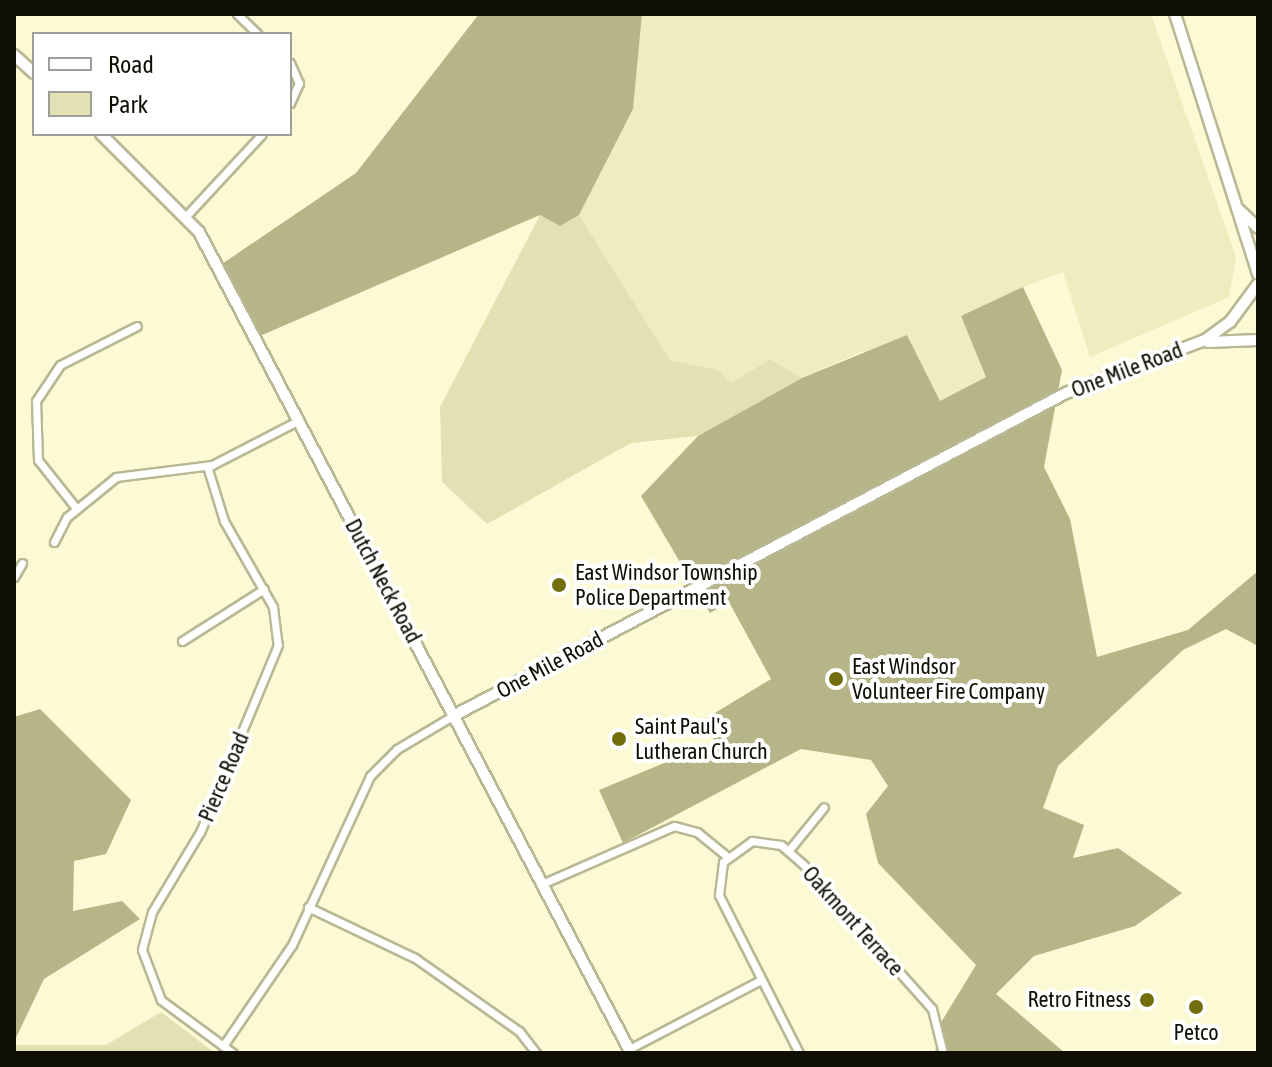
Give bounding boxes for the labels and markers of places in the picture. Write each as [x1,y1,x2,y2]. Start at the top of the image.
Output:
place label: East Windsor Township Police Department [575,559,758,610]
marker: East Windsor Township Police Department [550,576,568,594]
place label: East Windsor Volunteer Fire Company [852,653,1045,704]
marker: East Windsor Volunteer Fire Company [827,670,845,688]
place label: Saint Paul's Lutheran Church [635,713,768,764]
marker: Saint Paul's Lutheran Church [610,730,628,748]
place label: Retro Fitness [1027,987,1131,1013]
marker: Retro Fitness [1138,991,1156,1009]
marker: Petco [1187,998,1205,1016]
place label: Petco [1173,1020,1219,1046]

